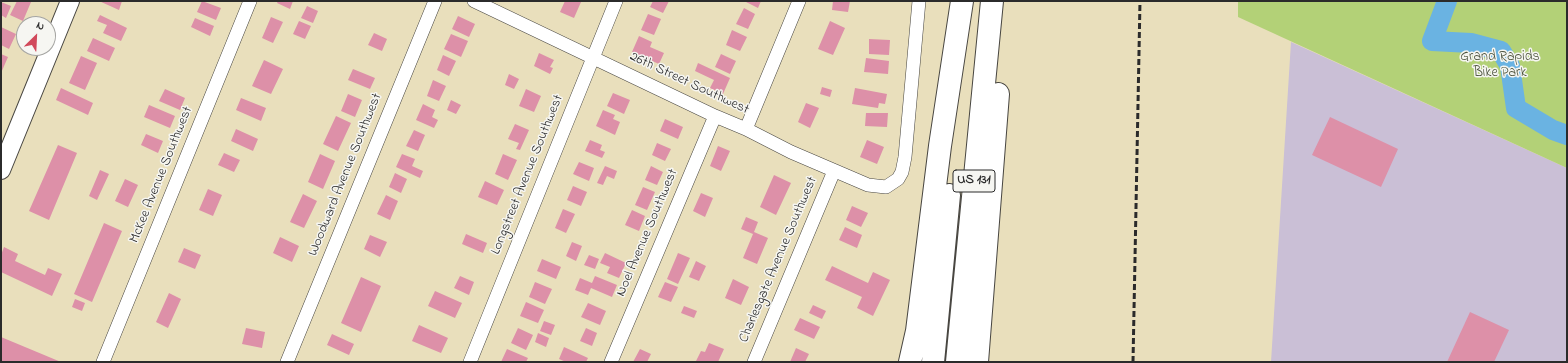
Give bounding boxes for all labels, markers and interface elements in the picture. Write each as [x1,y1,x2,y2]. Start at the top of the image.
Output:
north arrow [16,16,56,56]
text: N [34,17,47,35]
street label: 26th Street Southwest [627,49,751,119]
park label: Grand Rapids Bike Park [1460,50,1540,82]
street label: Woodward Avenue Southwest [306,91,386,259]
street label: Longstreet Avenue Southwest [488,93,568,257]
street label: McKee Avenue Southwest [127,104,197,246]
street label: Noel Avenue Southwest [613,167,683,299]
road number: US 131 [953,170,995,192]
street label: Charlesgate Avenue Southwest [736,175,822,345]

